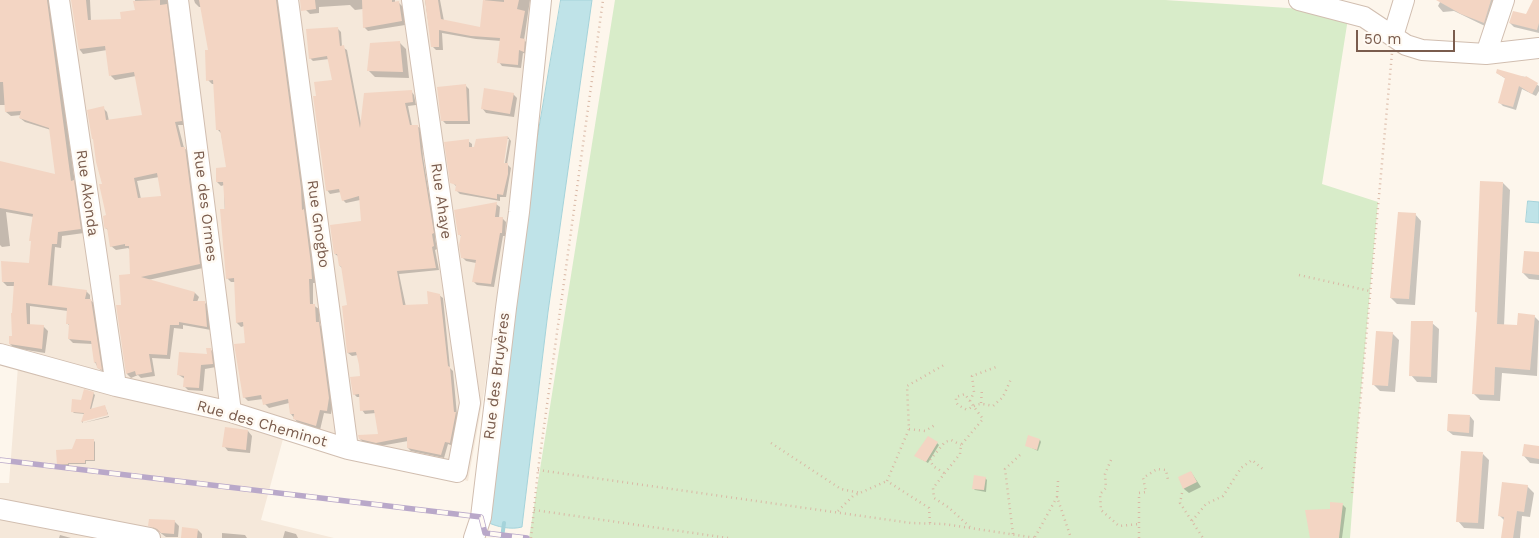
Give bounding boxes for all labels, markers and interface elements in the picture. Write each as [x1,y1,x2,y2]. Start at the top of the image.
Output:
scale bar [1359,20,1458,52]
text: 50 m [1364,30,1401,48]
street label: Rue Akonda [72,149,102,237]
street label: Rue des Ormes [189,149,221,263]
street label: Rue Ahaye [427,162,455,240]
street label: Rue Gnogbo [303,179,333,269]
street label: Rue des Bruyères [480,311,514,441]
street label: Rue des Cheminot [195,397,329,451]

